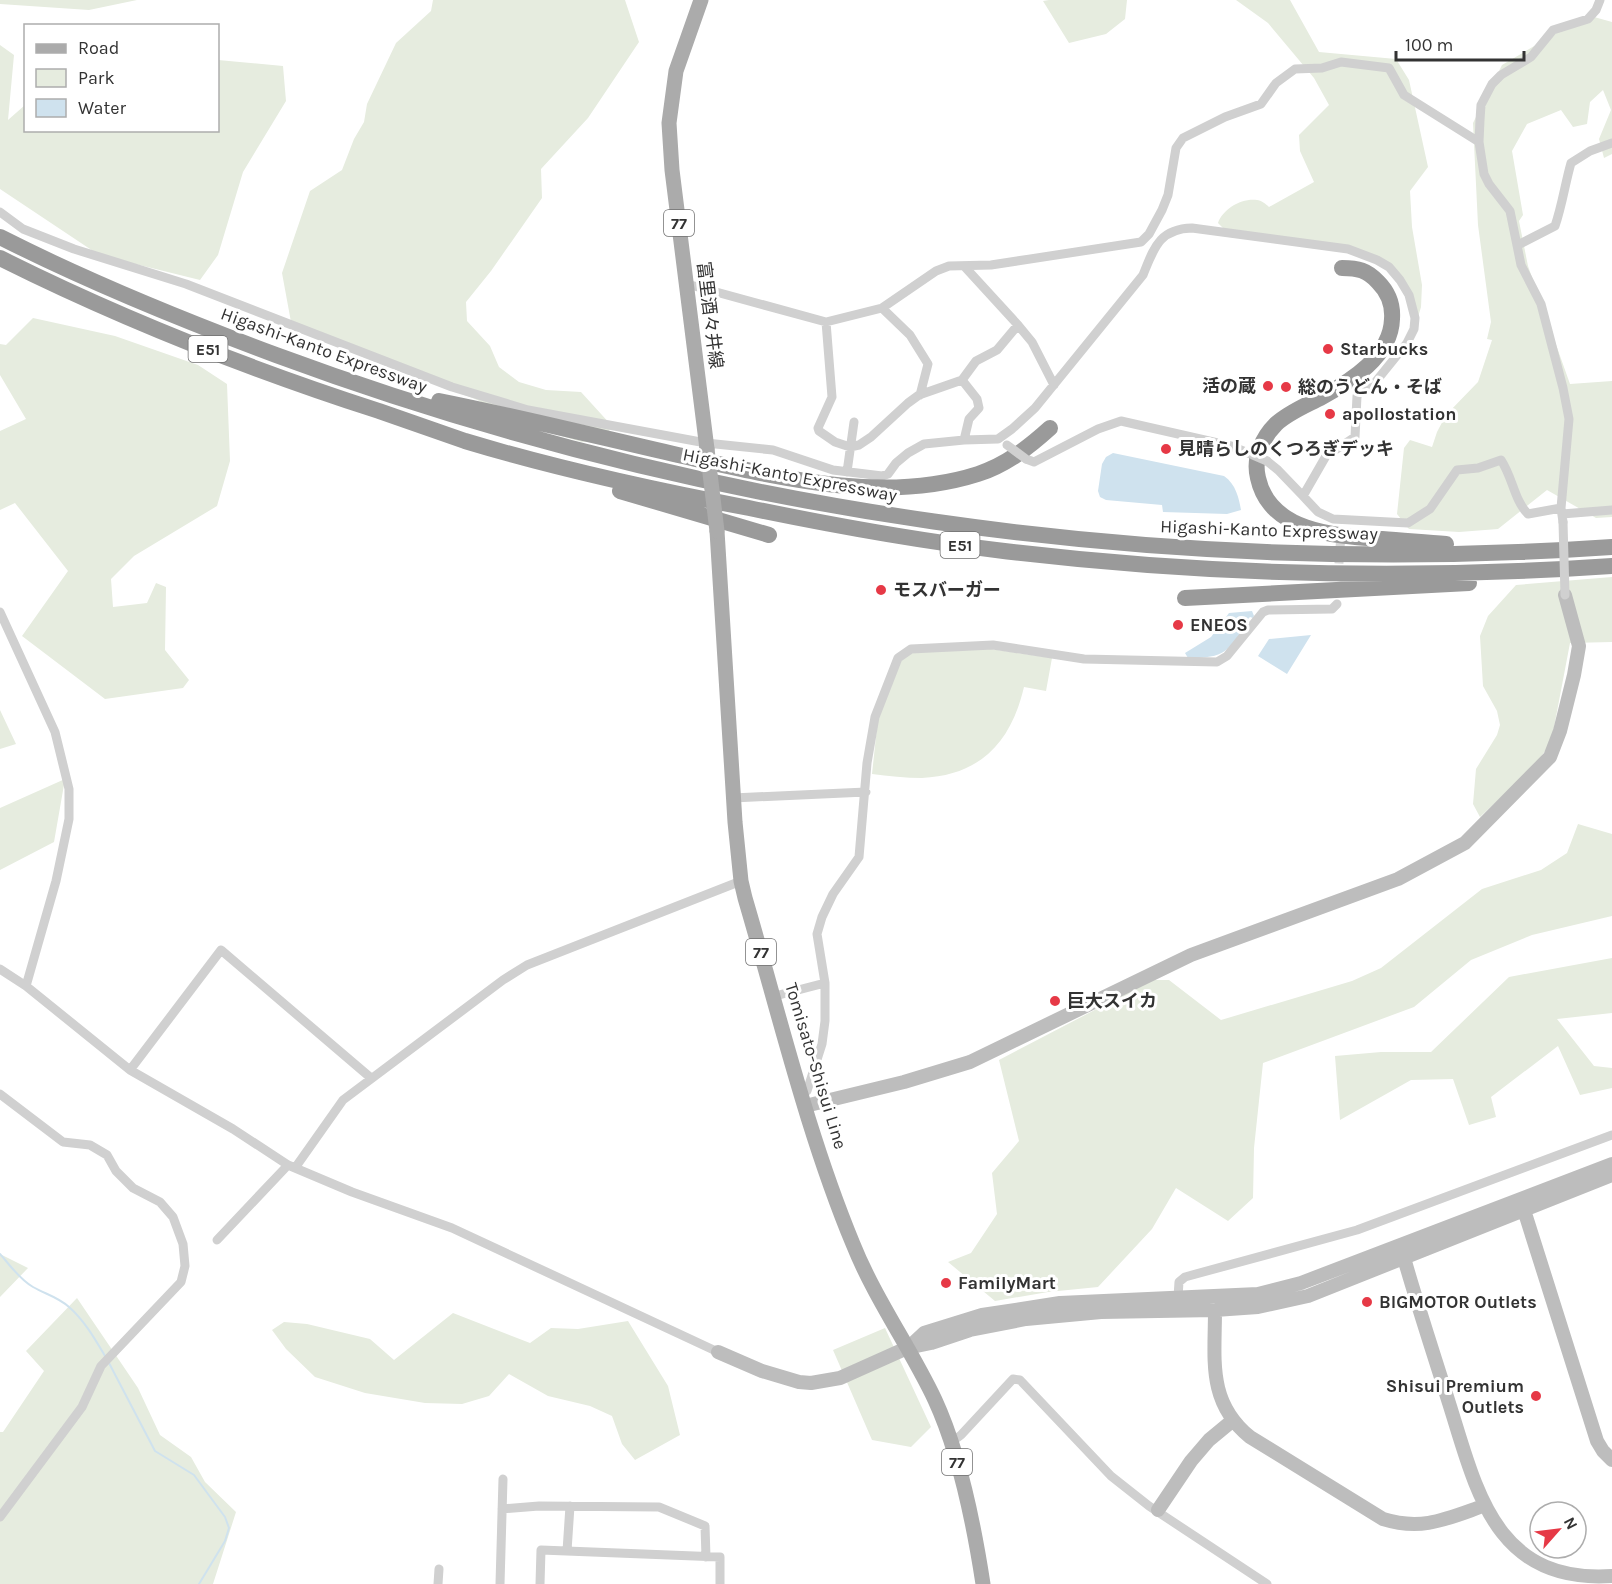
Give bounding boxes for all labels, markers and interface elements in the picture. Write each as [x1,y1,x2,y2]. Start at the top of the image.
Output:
legend [24,24,219,132]
scale bar [1396,24,1524,62]
text: 100 m [1405,34,1453,56]
text: Road [78,37,119,59]
text: Park [78,67,115,89]
text: Water [78,97,126,119]
road number: 77 [664,210,694,236]
street label: 富里酒々井線 [693,260,727,370]
street label: Higashi-Kanto Expressway [218,302,431,398]
road number: E51 [188,336,228,362]
place label: Starbucks [1340,338,1428,360]
marker: Starbucks [1321,342,1335,356]
place label: 活の蔵 [1202,375,1256,397]
place label: 総のうどん・そば [1298,376,1442,398]
marker: 活の蔵 [1261,379,1275,393]
marker: 総のうどん・そば [1279,380,1293,394]
place label: apollostation [1342,403,1456,425]
marker: apollostation [1323,407,1337,421]
place label: 見晴らしのくつろぎデッキ [1178,438,1394,460]
marker: 見晴らしのくつろぎデッキ [1159,442,1173,456]
street label: Higashi-Kanto Expressway [681,443,900,507]
street label: Higashi-Kanto Expressway [1160,515,1379,545]
road number: E51 [940,532,980,558]
place label: モスバーガー [893,579,1001,601]
marker: モスバーガー [874,583,888,597]
place label: ENEOS [1190,614,1248,636]
marker: ENEOS [1171,618,1185,632]
road number: 77 [746,939,776,965]
street label: Tomisato-Shisui Line [780,980,852,1152]
place label: 巨大スイカ [1067,990,1157,1012]
marker: 巨大スイカ [1048,994,1062,1008]
place label: FamilyMart [958,1272,1056,1294]
marker: FamilyMart [939,1276,953,1290]
place label: BIGMOTOR Outlets [1379,1291,1537,1313]
marker: BIGMOTOR Outlets [1360,1295,1374,1309]
place label: Shisui Premium Outlets [1386,1375,1524,1418]
marker: Shisui Premium Outlets [1529,1389,1543,1403]
road number: 77 [942,1449,972,1475]
north arrow [1528,1500,1588,1560]
text: N [1560,1514,1582,1533]

